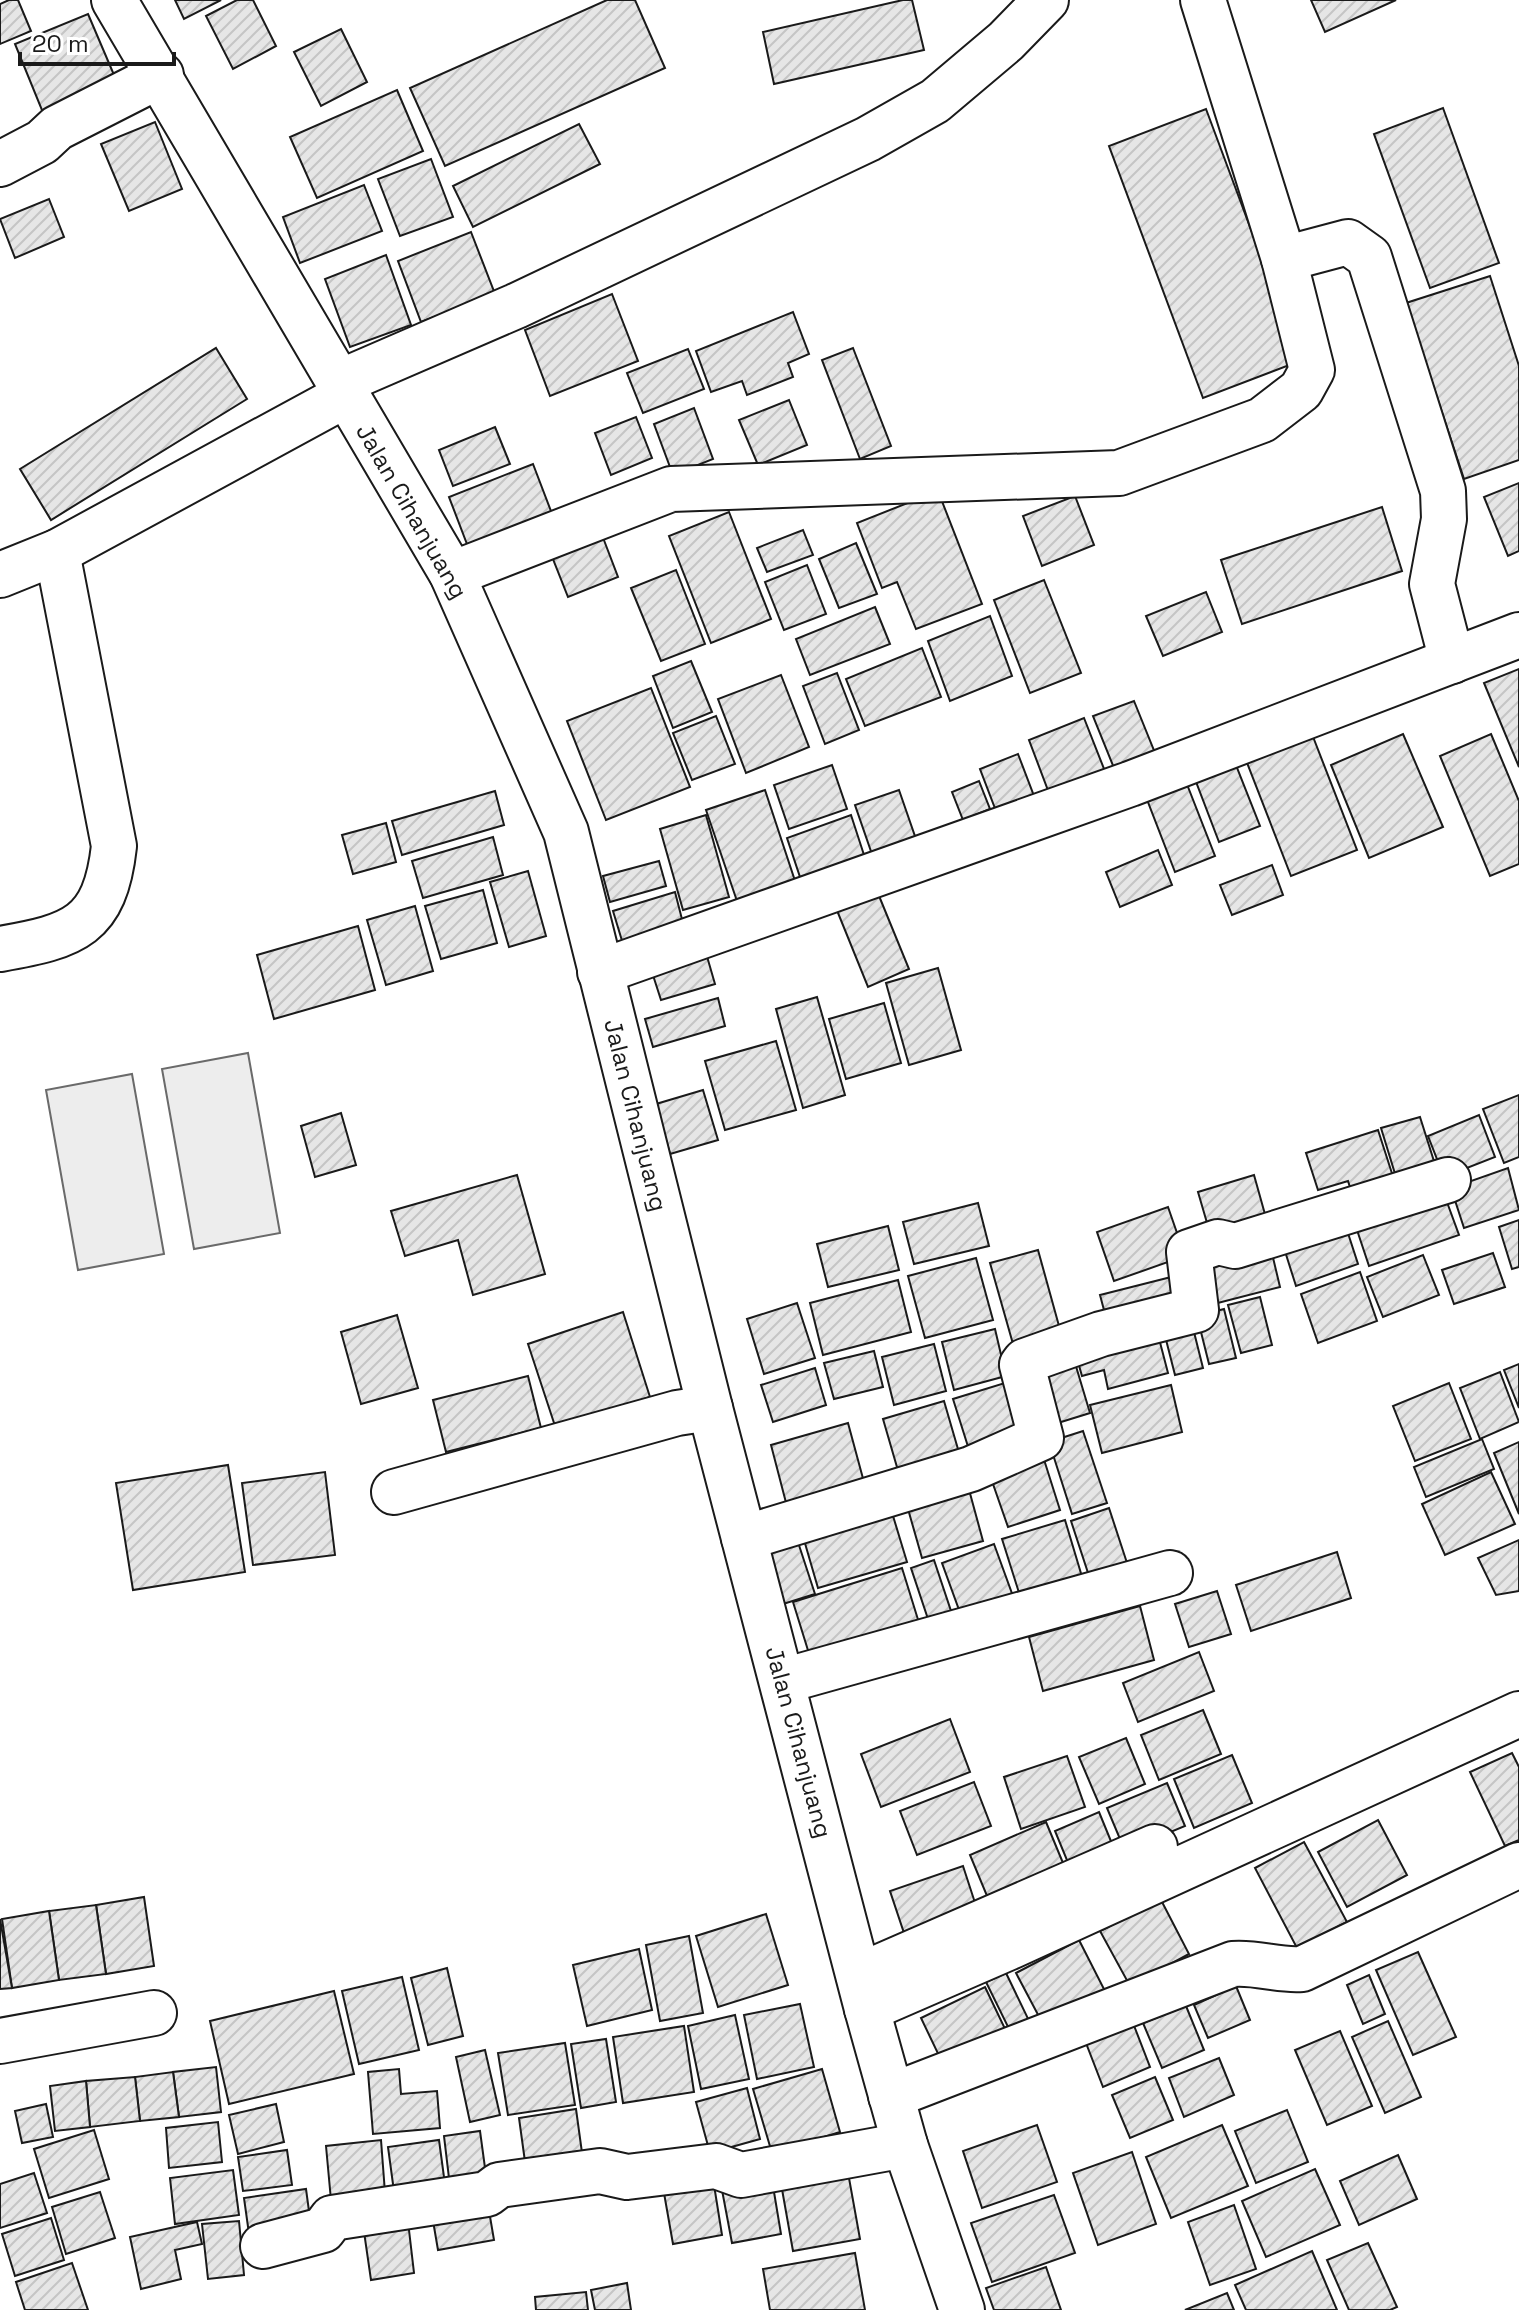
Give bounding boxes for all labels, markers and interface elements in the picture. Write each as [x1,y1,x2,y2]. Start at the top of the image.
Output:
scale bar [20,16,174,66]
text: 20 m [32,28,89,59]
street label: Jalan Cihanjuang [349,418,475,604]
street label: Jalan Cihanjuang [597,1016,675,1214]
street label: Jalan Cihanjuang [759,1643,839,1841]

